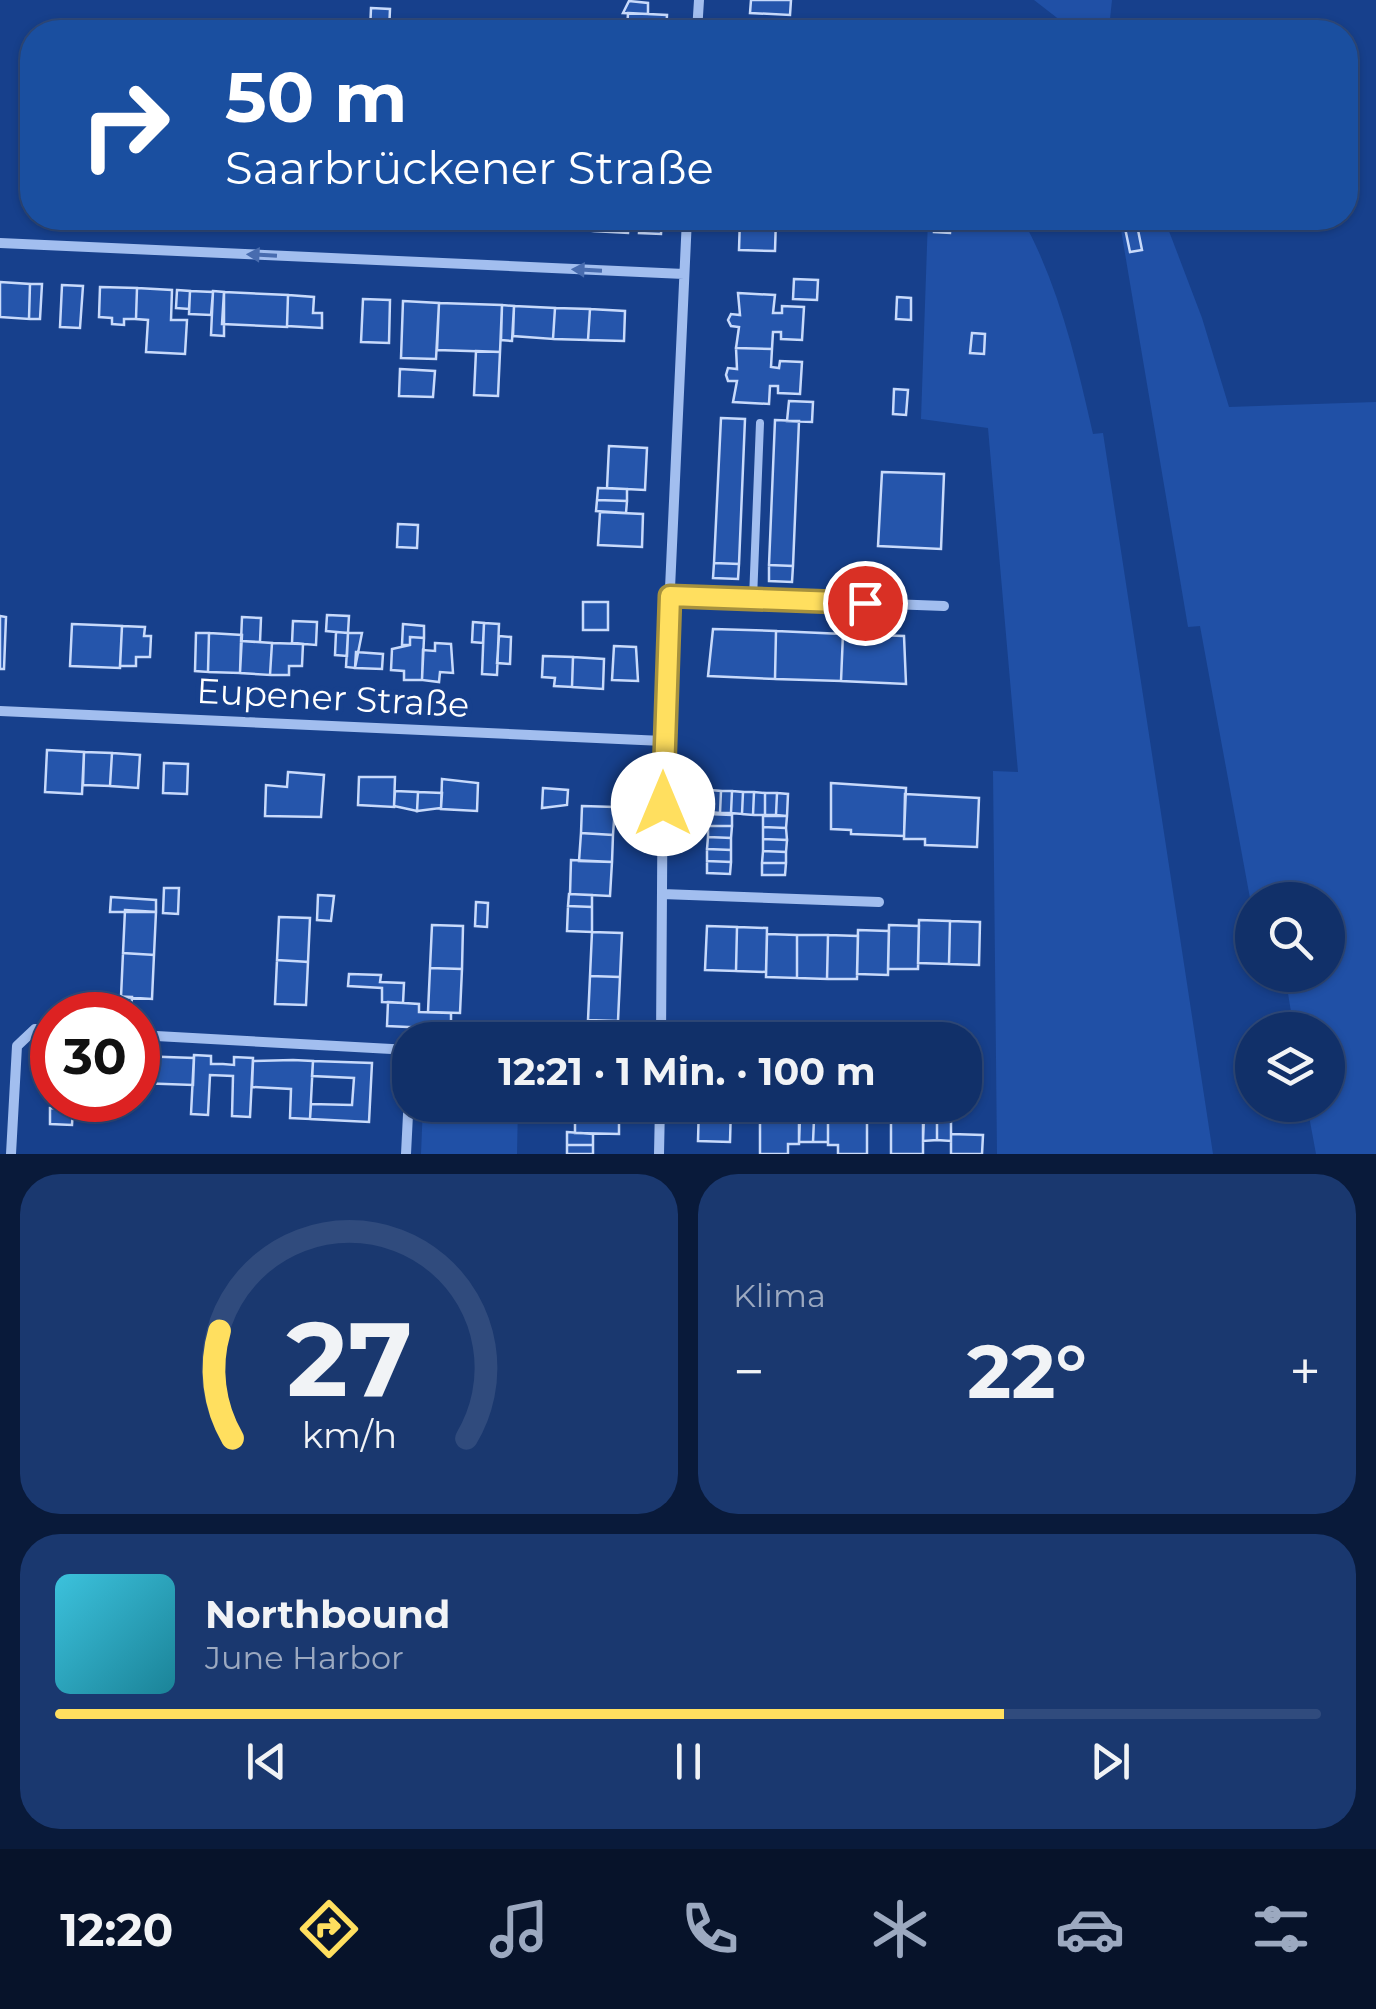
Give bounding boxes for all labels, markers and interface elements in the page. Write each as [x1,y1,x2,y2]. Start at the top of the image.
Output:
text: 50 m [225,54,407,140]
icon: right [60,60,190,190]
text: Saarbrückener Straße [225,140,714,195]
one-way arrow [246,247,278,263]
one-way arrow [570,262,602,278]
pin [823,561,908,646]
icon: arrive [838,576,893,631]
street label: Eupener Straße [196,669,470,726]
position arrow [611,752,715,856]
map controls [1235,882,1345,1122]
button: search [1235,882,1345,992]
speed limit sign: 30 [30,992,160,1122]
button: layers [1235,1012,1345,1122]
text: 12:21 · 1 Min. · 100 m [498,1048,876,1095]
text: Klima [733,1276,826,1315]
text: 27 [286,1295,412,1422]
text: 22° [967,1325,1087,1417]
text: − [733,1338,765,1405]
text: + [1289,1338,1321,1405]
text: km/h [301,1413,397,1457]
text: Northbound [205,1591,450,1638]
text: June Harbor [205,1638,404,1677]
icon: previous [239,1734,294,1789]
icon: pause [661,1734,716,1789]
icon: next [1083,1734,1138,1789]
icon: directions [294,1894,364,1964]
icon: music [484,1894,554,1964]
icon: phone [675,1894,745,1964]
icon: climate [865,1894,935,1964]
icon: car [1055,1894,1125,1964]
icon: filters [1246,1894,1316,1964]
text: 12:20 [60,1902,173,1957]

